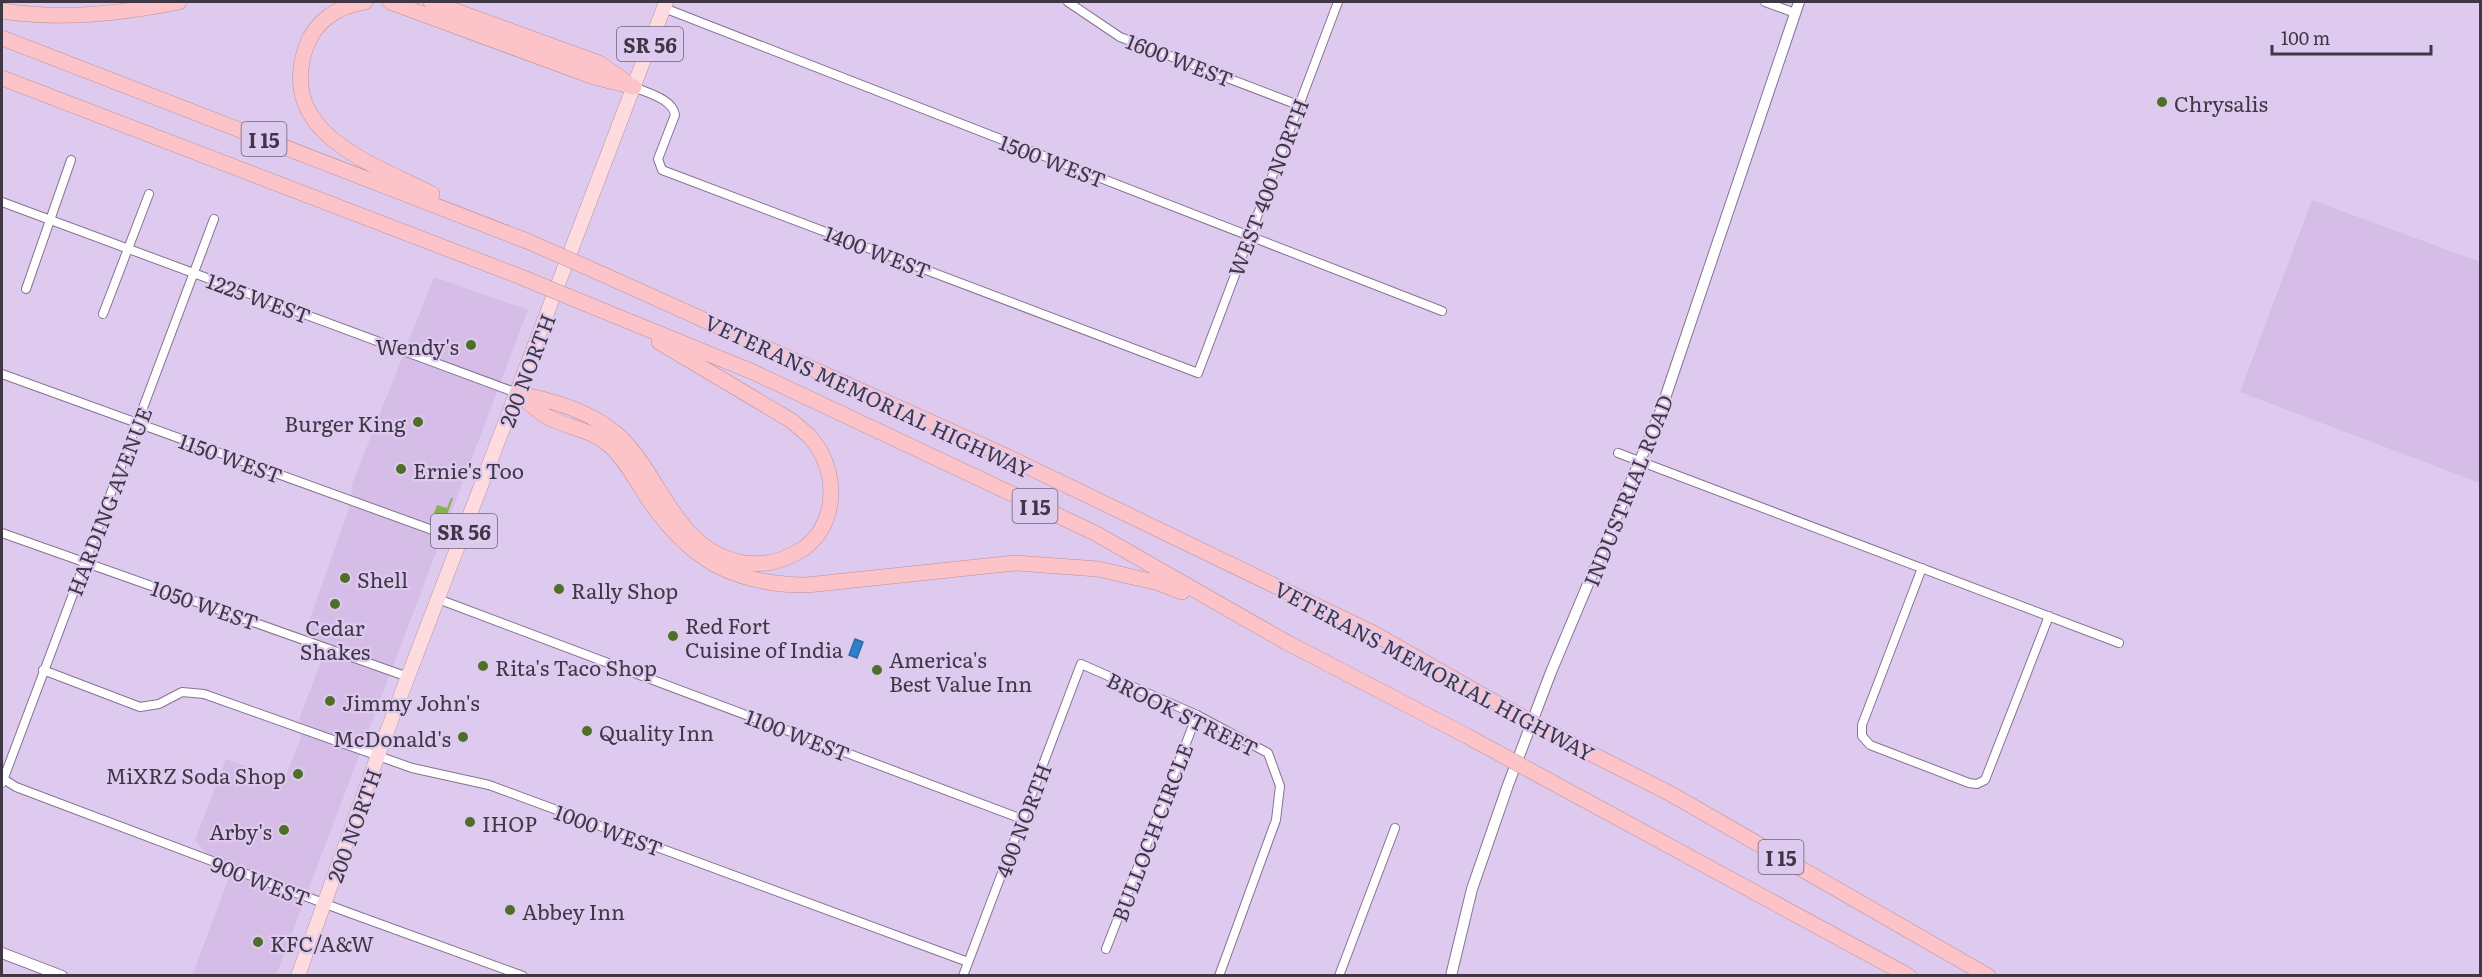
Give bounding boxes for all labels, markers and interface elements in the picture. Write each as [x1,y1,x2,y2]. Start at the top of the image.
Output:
scale bar [2272,18,2431,56]
street label: 1600 WEST [1122,24,1238,94]
text: 100 m [2281,24,2330,51]
road number: SR 56 [617,27,683,61]
place label: Chrysalis [2174,87,2268,118]
street label: WEST 400 NORTH [1219,94,1315,280]
marker: Chrysalis [2155,95,2169,109]
road number: I 15 [242,122,286,156]
street label: 1500 WEST [995,126,1111,194]
street label: 1400 WEST [820,217,936,285]
street label: 1225 WEST [203,264,315,330]
street label: VETERANS MEMORIAL HIGHWAY [700,305,1038,485]
street label: 200 NORTH [490,309,562,431]
place label: Wendy's [375,330,459,361]
marker: Wendy's [464,338,478,352]
street label: INDUSTRIAL ROAD [1574,389,1680,591]
street label: HARDING AVENUE [58,402,158,600]
place label: Burger King [284,407,406,438]
marker: Burger King [411,415,425,429]
street label: 1150 WEST [175,424,287,490]
place label: Ernie's Too [413,454,524,485]
marker: Ernie's Too [394,462,408,476]
road number: I 15 [1012,489,1058,523]
road number: SR 56 [431,514,497,548]
place label: Shell [357,563,408,594]
street label: 1050 WEST [147,571,263,637]
marker: Shell [338,571,352,585]
street label: VETERANS MEMORIAL HIGHWAY [1270,572,1600,768]
place label: Rally Shop [571,574,678,605]
marker: Rally Shop [552,582,566,596]
marker: Cedar Shakes [328,597,342,611]
place label: Red Fort Cuisine of India [685,609,844,664]
place label: Cedar Shakes [300,611,370,666]
marker: Red Fort Cuisine of India [666,629,680,643]
place label: America's Best Value Inn [889,643,1032,698]
place label: Rita's Taco Shop [495,651,657,682]
marker: Rita's Taco Shop [476,659,490,673]
marker: America's Best Value Inn [870,663,884,677]
street label: BROOK STREET [1102,663,1264,763]
place label: Jimmy John's [342,686,480,717]
marker: Jimmy John's [323,694,337,708]
street label: 1100 WEST [741,700,855,768]
place label: Quality Inn [599,716,714,747]
place label: McDonald's [333,722,451,753]
marker: Quality Inn [580,724,594,738]
marker: McDonald's [456,730,470,744]
street label: BULLOCH CIRCLE [1103,738,1199,926]
street label: 400 NORTH [986,758,1058,882]
place label: MiXRZ Soda Shop [105,759,286,790]
street label: 200 NORTH [318,764,388,886]
marker: MiXRZ Soda Shop [291,767,305,781]
street label: 1000 WEST [551,795,667,863]
place label: IHOP [482,807,537,838]
place label: Arby's [209,815,272,846]
marker: IHOP [463,815,477,829]
marker: Arby's [277,823,291,837]
road number: I 15 [1758,840,1804,874]
street label: 900 WEST [207,847,315,913]
place label: Abbey Inn [522,895,625,926]
marker: Abbey Inn [503,903,517,917]
place label: KFC/A&W [270,927,374,958]
marker: KFC/A&W [251,935,265,949]

